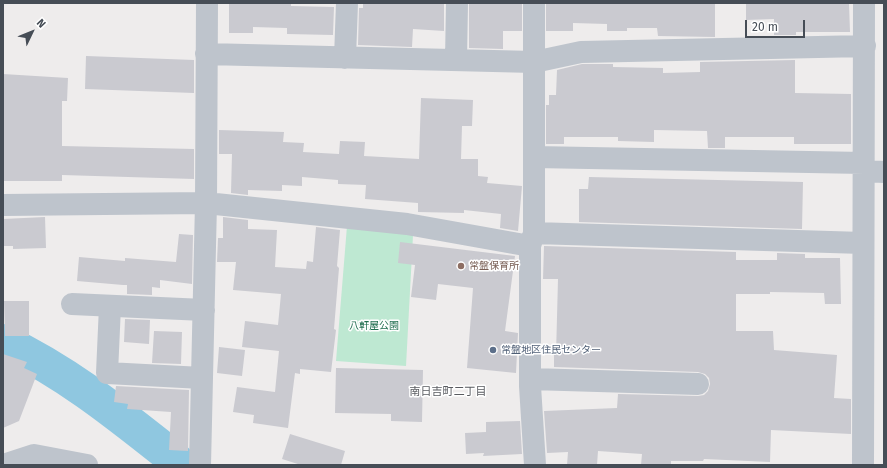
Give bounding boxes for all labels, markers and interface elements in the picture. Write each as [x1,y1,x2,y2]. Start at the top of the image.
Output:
north arrow [12,12,52,52]
scale bar [747,12,807,38]
text: N [34,16,48,31]
text: 20 m [752,20,778,34]
place label: 常盤保育所 [469,260,519,272]
marker: 常盤保育所 [456,261,466,271]
park label: 八軒屋公園 [349,320,399,332]
place label: 常盤地区住民センター [501,344,601,356]
marker: 常盤地区住民センター [488,345,498,355]
district label: 南日吉町二丁目 [410,385,486,399]

